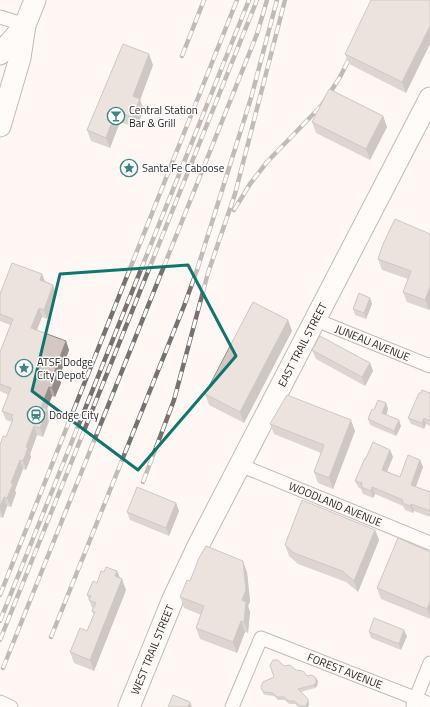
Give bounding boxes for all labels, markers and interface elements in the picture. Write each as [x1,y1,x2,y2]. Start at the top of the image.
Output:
place label: Central Station Bar & Grill [129,102,198,131]
bar icon: Central Station Bar & Grill [106,106,126,126]
place icon: Santa Fe Caboose [119,158,139,178]
place label: Santa Fe Caboose [142,160,225,176]
street label: EAST TRAIL STREET [274,300,331,389]
street label: JUNEAU AVENUE [333,321,412,365]
place label: ATSF Dodge City Depot [37,354,93,383]
place icon: ATSF Dodge City Depot [14,358,34,378]
station icon: Dodge City [26,405,46,425]
place label: Dodge City [49,407,100,423]
street label: WOODLAND AVENUE [286,478,384,530]
street label: WEST TRAIL STREET [127,602,178,697]
street label: FOREST AVENUE [305,649,385,693]

